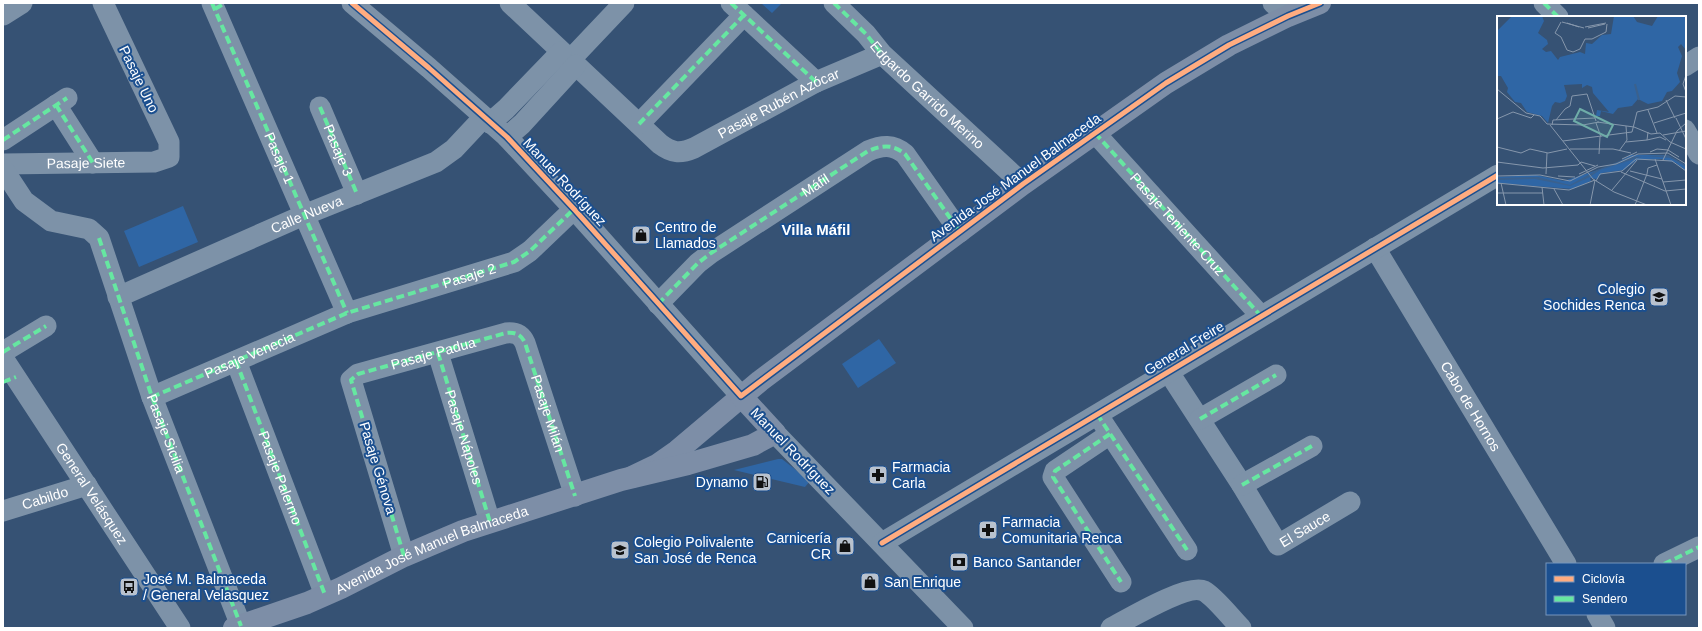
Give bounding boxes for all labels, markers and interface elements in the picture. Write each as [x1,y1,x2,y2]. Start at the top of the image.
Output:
inset map [1497,16,1686,205]
street label: Edgardo Garrido Merino [867,38,988,152]
street label: Pasaje Uno [116,43,162,115]
street label: Pasaje Rubén Azócar [715,65,842,142]
street label: Avenida José Manuel Balmaceda [926,109,1104,244]
street label: Pasaje 3 [320,122,357,179]
street label: Pasaje 1 [261,130,298,186]
street label: Manuel Rodríguez [520,135,610,229]
street label: Pasaje Siete [47,154,126,171]
street label: Pasaje Teniente Cruz [1127,169,1228,279]
street label: Máfil [798,170,832,200]
street label: Calle Nueva [268,192,345,237]
place label: Centro de Llamados [655,219,717,251]
district label: Villa Máfil [782,221,850,238]
shop icon: Centro de Llamados [630,224,652,246]
street label: Pasaje 2 [441,260,498,291]
place label: Colegio Sochides Renca [1543,281,1645,313]
school or university icon: Colegio Sochides Renca [1648,286,1670,308]
street label: General Freire [1141,318,1227,378]
street label: Pasaje Venecia [202,329,297,382]
street label: Pasaje Padua [389,334,478,373]
street label: Cabo de Hornos [1437,359,1504,454]
street label: Pasaje Milán [528,373,568,454]
street label: Pasaje Nápoles [442,388,486,486]
street label: Pasaje Sicilia [144,392,189,476]
street label: Manuel Rodríguez [748,404,838,498]
street label: Pasaje Génova [356,420,400,516]
street label: Pasaje Palermo [255,429,306,527]
street label: General Velásquez [53,440,131,547]
place label: Farmacia Carla [892,459,951,491]
pharmacy icon: Farmacia Carla [867,464,889,486]
fuel station icon: Dynamo [751,471,773,493]
place label: Dynamo [696,474,748,490]
street label: Cabildo [20,483,70,513]
street label: Avenida José Manuel Balmaceda [333,502,530,597]
street label: El Sauce [1277,508,1333,550]
place label: Farmacia Comunitaria Renca [1002,514,1122,546]
pharmacy icon: Farmacia Comunitaria Renca [977,519,999,541]
place label: Carnicería CR [766,530,831,562]
place label: Colegio Polivalente San José de Renca [634,534,756,566]
shop icon: Carnicería CR [834,535,856,557]
school or university icon: Colegio Polivalente San José de Renca [609,539,631,561]
bank icon: Banco Santander [948,551,970,573]
place label: Banco Santander [973,554,1082,570]
legend [1546,563,1686,615]
place label: José M. Balmaceda / General Velasquez [143,571,269,603]
shop icon: San Enrique [859,571,881,593]
text: Ciclovía [1582,572,1625,586]
place label: San Enrique [884,574,961,590]
bus stop icon: José M. Balmaceda / General Velasquez [118,576,140,598]
text: Sendero [1582,592,1628,606]

